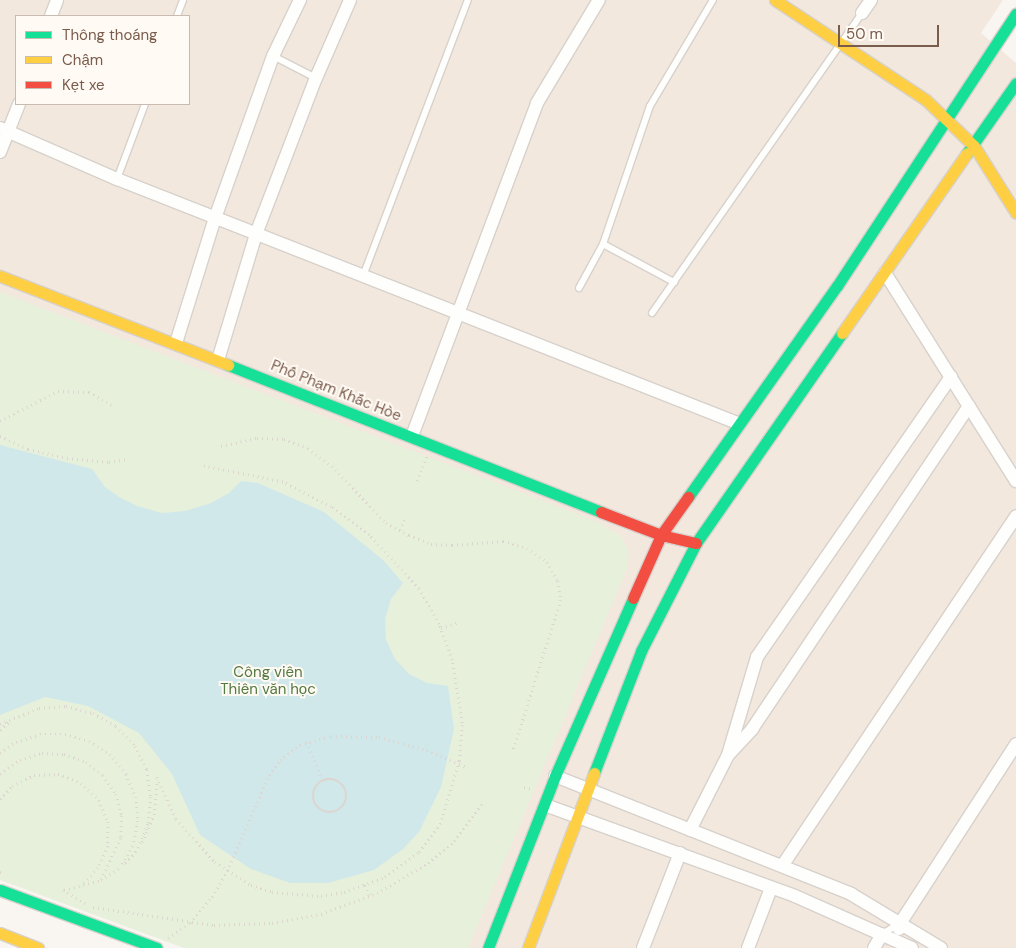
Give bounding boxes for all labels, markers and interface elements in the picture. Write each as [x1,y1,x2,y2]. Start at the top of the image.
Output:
legend [15,15,190,105]
scale bar [841,15,942,47]
text: 50 m [846,24,883,44]
text: Thông thoáng [62,25,157,45]
text: Chậm [62,50,103,70]
text: Kẹt xe [62,75,105,95]
street label: Phố Phạm Khắc Hòe [268,357,404,425]
park label: Công viên Thiên văn học [220,663,316,698]

